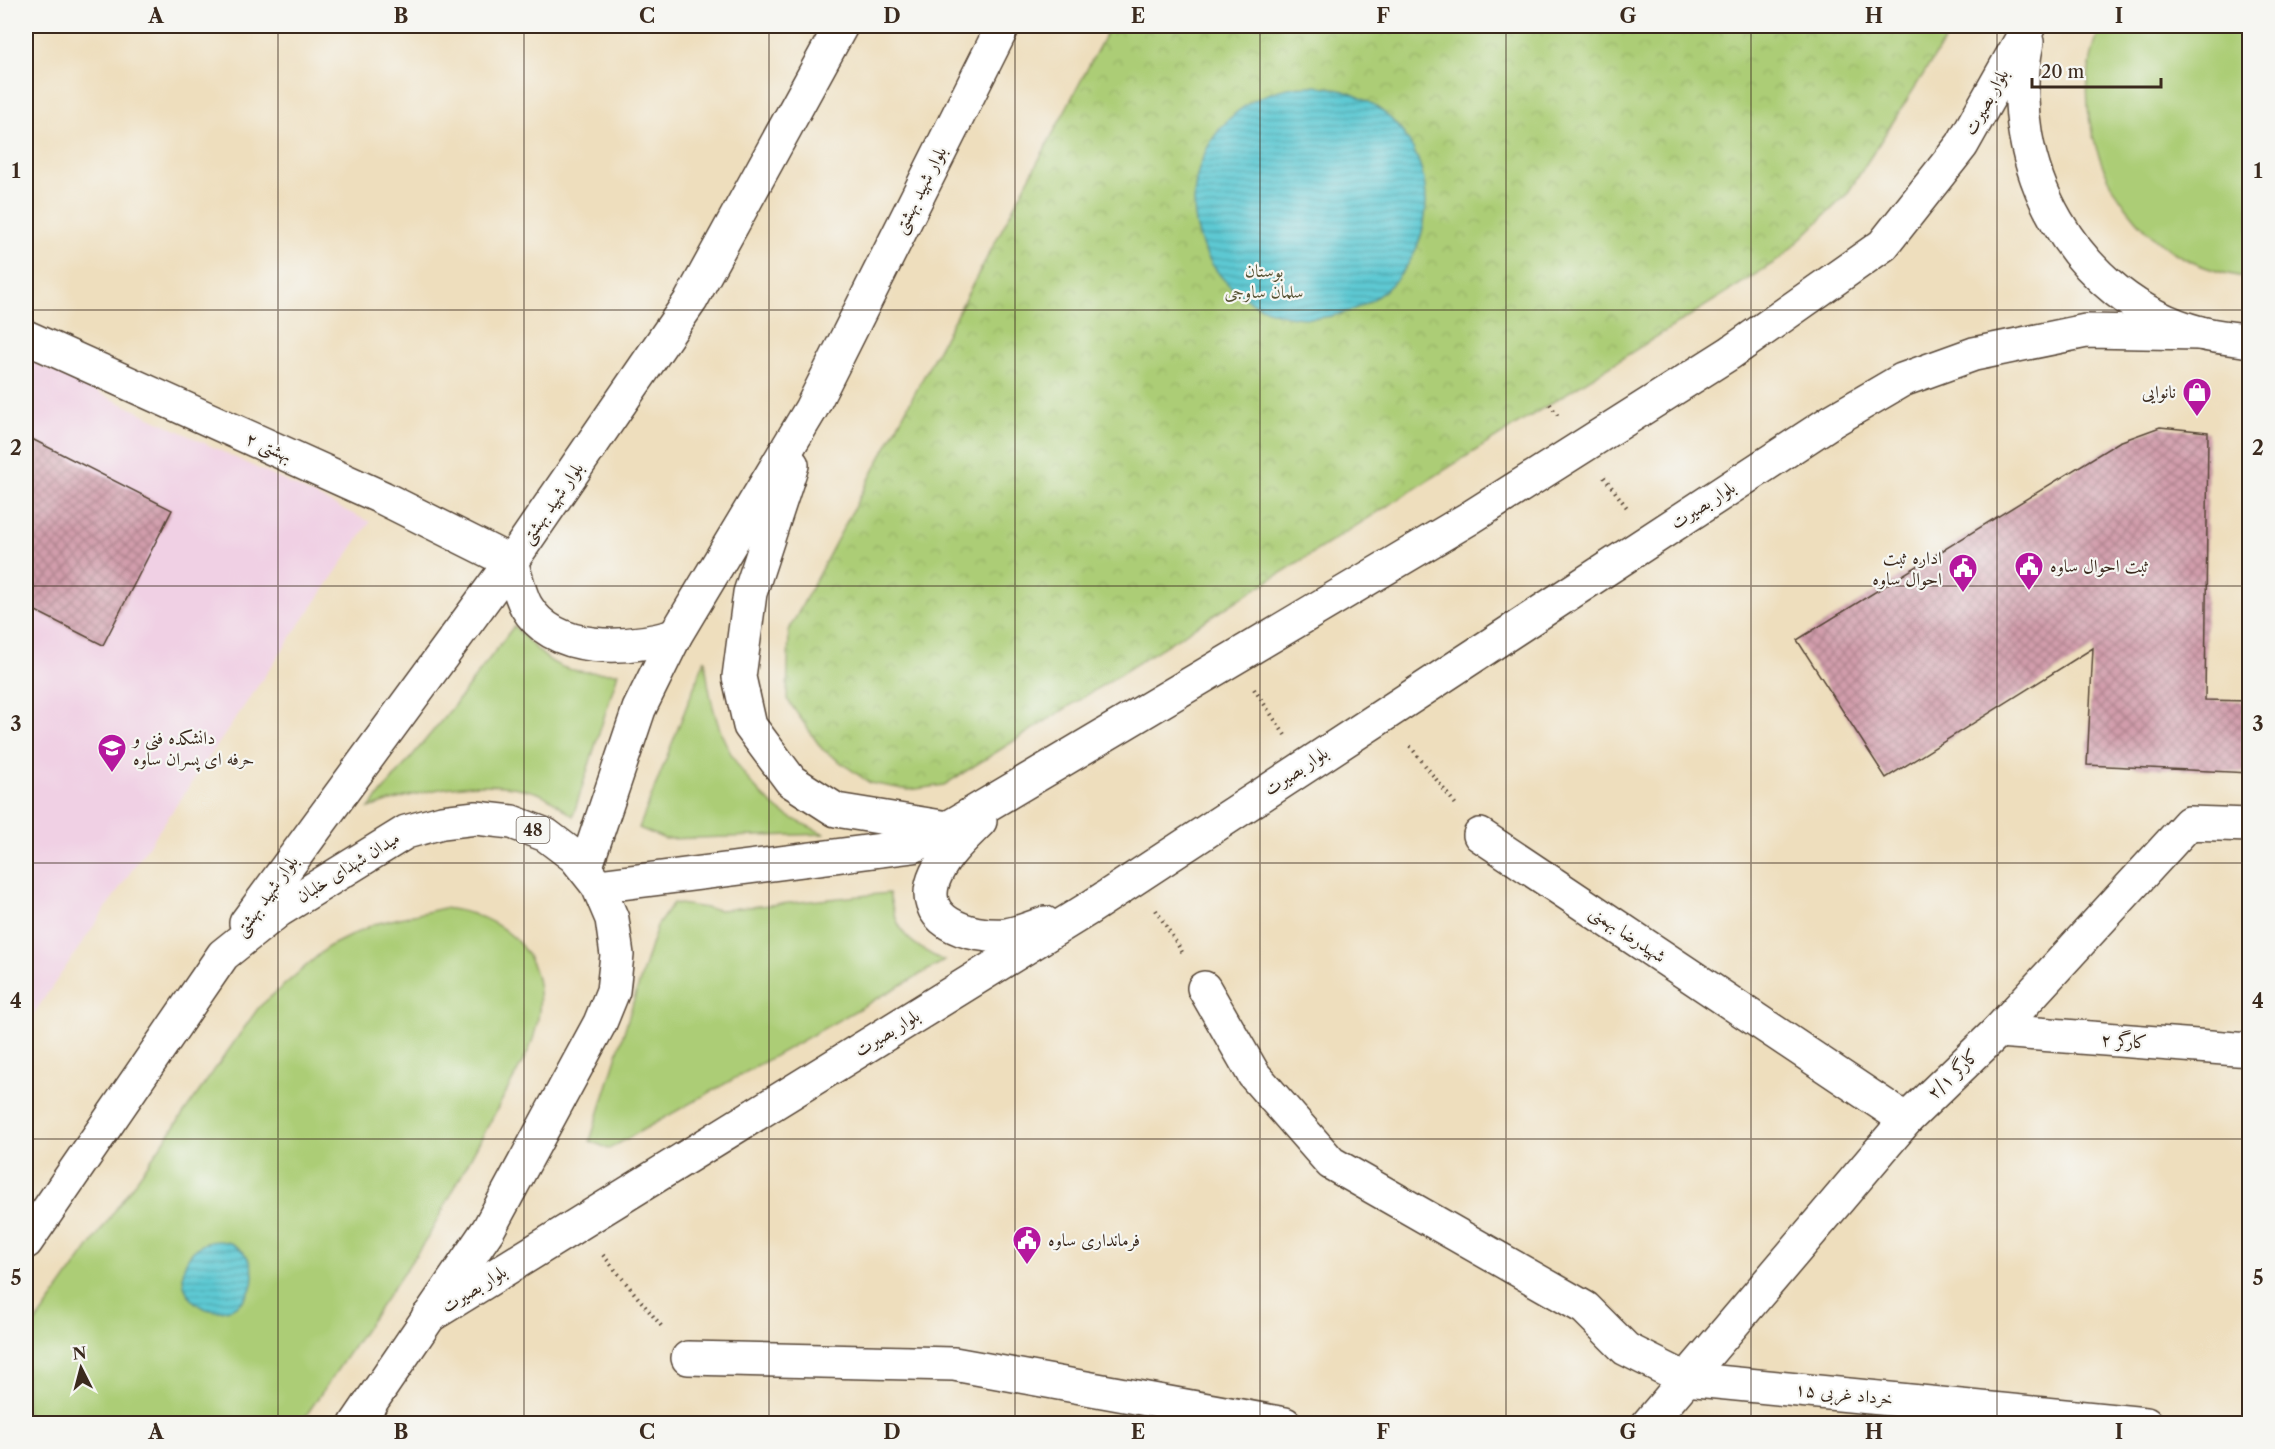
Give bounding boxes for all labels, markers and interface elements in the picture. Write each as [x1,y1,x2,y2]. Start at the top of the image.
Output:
text: A [147,4,164,28]
text: B [394,4,409,28]
text: C [639,4,655,28]
text: D [883,4,901,28]
text: E [1131,4,1145,28]
text: F [1376,4,1390,28]
text: G [1620,4,1637,28]
text: H [1865,4,1883,28]
text: I [2115,4,2123,28]
scale bar [2032,51,2161,89]
text: 20 m [2041,61,2085,83]
street label: بلوار بصیرت [1959,65,2013,139]
street label: بلوار شهید بهشتی [889,143,953,238]
text: 1 [12,159,21,183]
text: 1 [2254,159,2263,183]
park label: بوستان سلمان ساوجی [1224,260,1304,303]
shop icon: نانوایی [2181,376,2213,418]
place label: نانوایی [2142,381,2176,404]
street label: بهشتی ۲ [242,427,295,469]
text: 2 [10,436,22,460]
text: 2 [2252,436,2264,460]
street label: بلوار شهید بهشتی [516,458,590,549]
street label: بلوار بصیرت [1667,476,1739,534]
place label: اداره ثبت احوال ساوه [1872,547,1942,590]
public building icon: ثبت احوال ساوه [2013,550,2045,592]
public building icon: اداره ثبت احوال ساوه [1947,552,1979,594]
place label: ثبت احوال ساوه [2050,555,2149,577]
text: 3 [10,712,22,736]
text: 3 [2252,712,2264,736]
place label: دانشکده فنی و حرفه ای پسران ساوه [131,727,255,772]
school or university icon: دانشکده فنی و حرفه ای پسران ساوه [96,732,128,774]
street label: بلوار بصیرت [1260,742,1332,800]
road number: 48 [516,817,550,843]
street label: میدان شهدای خلبان [292,827,404,908]
street label: بلوار شهید بهشتی [229,851,304,942]
street label: شهیدرضا بهمنی [1585,901,1670,969]
text: 4 [10,989,22,1013]
text: 4 [2252,989,2264,1013]
street label: بلوار بصیرت [850,1004,924,1062]
street label: کارگر ۲ [2100,1027,2148,1054]
street label: کارگر ۲/۱ [1922,1043,1983,1104]
public building icon: فرمانداری ساوه [1011,1224,1043,1266]
place label: فرمانداری ساوه [1048,1229,1140,1252]
street label: بلوار بصیرت [437,1260,511,1318]
text: 5 [10,1266,22,1290]
text: 5 [2252,1266,2264,1290]
north arrow [51,1338,111,1398]
text: N [71,1342,87,1364]
street label: ۱۵ خرداد غربی [1794,1378,1894,1412]
text: A [147,1420,164,1444]
text: B [394,1420,409,1444]
text: C [639,1420,655,1444]
text: D [883,1420,901,1444]
text: E [1131,1420,1145,1444]
text: F [1376,1420,1390,1444]
text: G [1620,1420,1637,1444]
text: H [1865,1420,1883,1444]
text: I [2115,1420,2123,1444]

